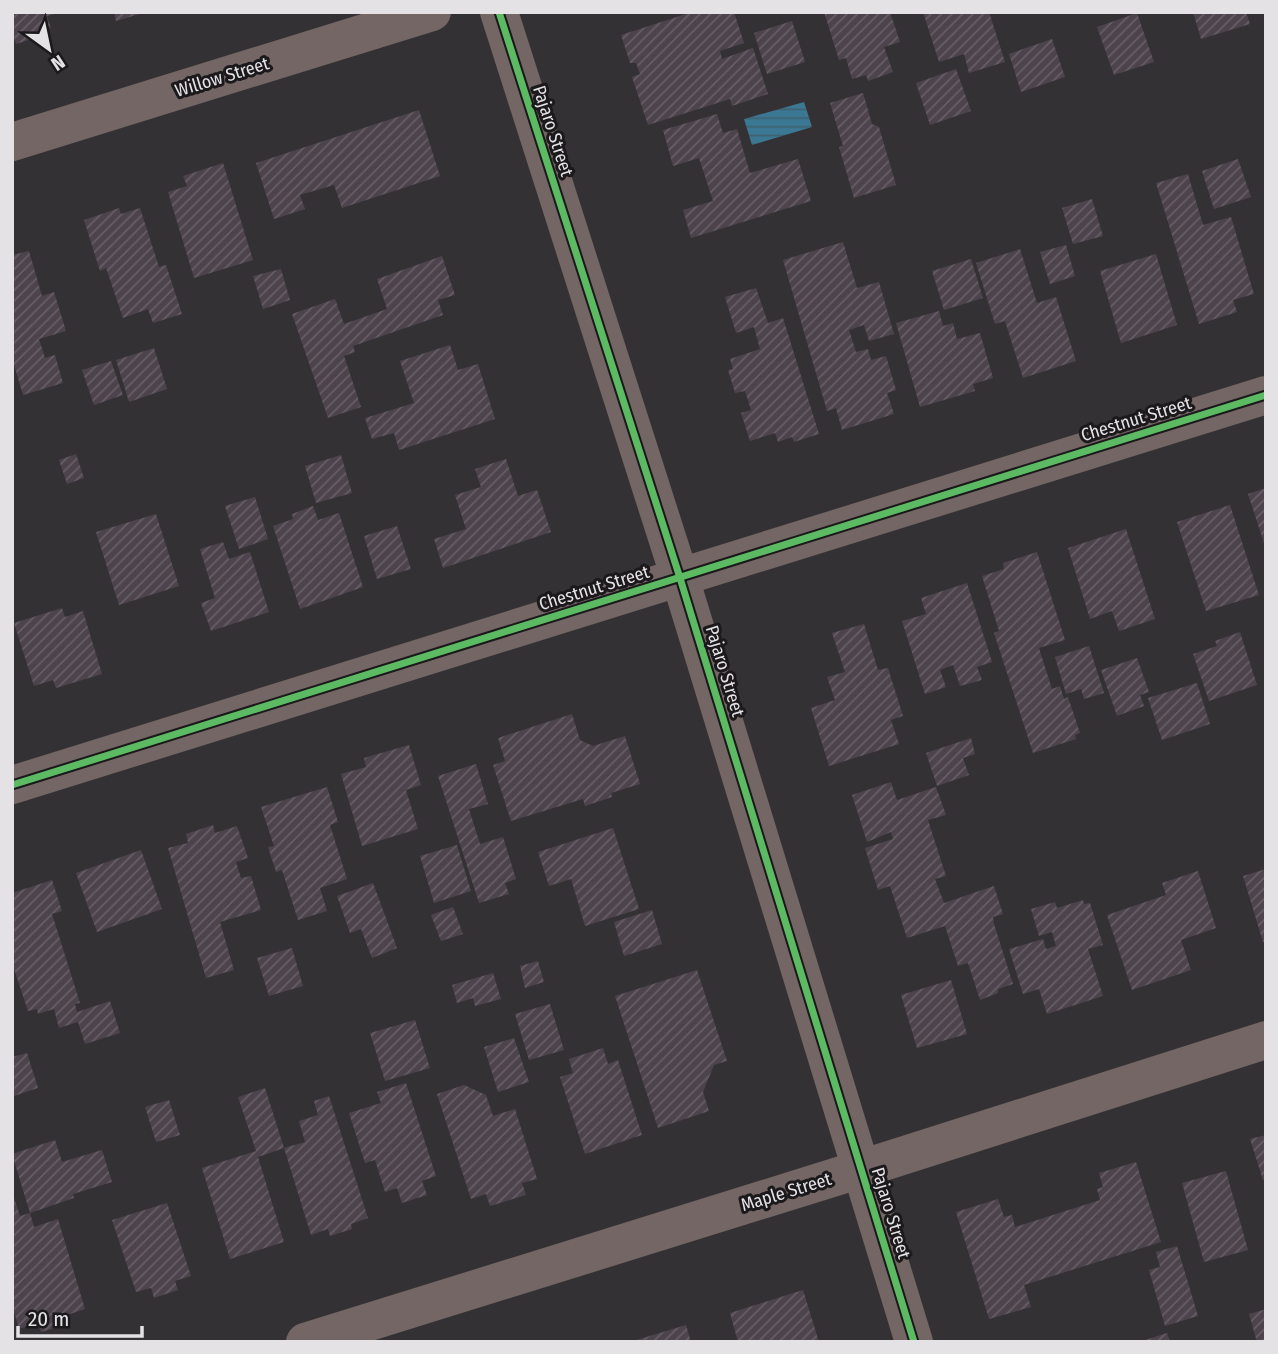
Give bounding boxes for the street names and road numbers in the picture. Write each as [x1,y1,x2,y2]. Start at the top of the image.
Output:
street label: Willow Street [172,52,272,102]
street label: Pajaro Street [528,83,578,179]
street label: Chestnut Street [1078,392,1194,446]
street label: Chestnut Street [536,561,652,615]
street label: Pajaro Street [701,623,749,719]
street label: Pajaro Street [867,1165,915,1261]
street label: Maple Street [738,1168,834,1216]

